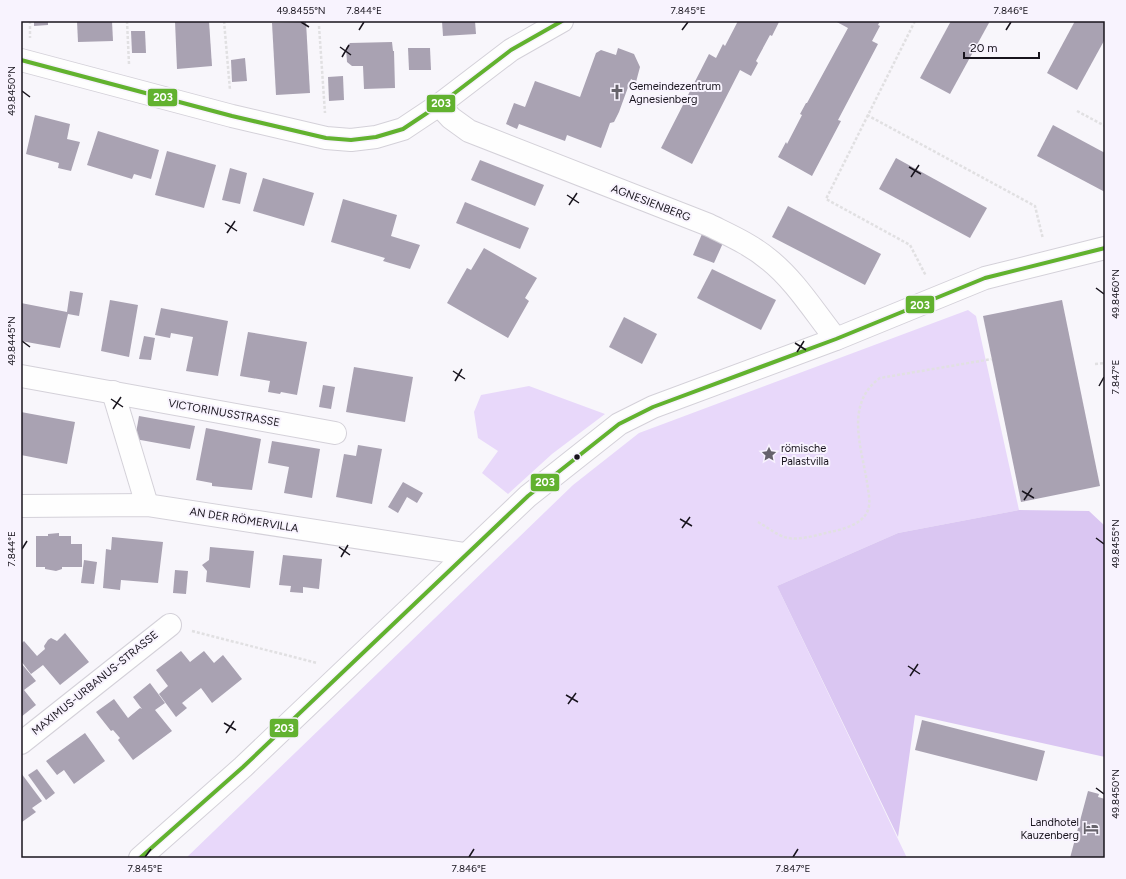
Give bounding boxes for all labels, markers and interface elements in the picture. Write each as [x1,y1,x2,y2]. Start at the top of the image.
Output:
text: 49.8455°N [276,4,326,17]
text: 7.844°E [346,4,382,17]
text: 7.845°E [670,4,706,17]
text: 7.846°E [993,4,1029,17]
scale bar [964,34,1039,60]
text: 20 m [970,41,998,55]
text: 49.8450°N [5,66,18,116]
place label: Gemeindezentrum Agnesienberg [629,80,721,106]
church icon: Gemeindezentrum Agnesienberg [608,83,626,101]
line badge: 203 [147,88,178,107]
text: 203 [153,91,173,104]
line badge: 203 [426,94,456,113]
text: 203 [431,97,451,110]
street label: AGNESIENBERG [610,182,692,224]
text: 49.8460°N [1109,269,1122,319]
line badge: 203 [905,295,935,314]
text: 203 [910,299,930,312]
text: 49.8445°N [5,316,18,366]
text: 7.847°E [1109,360,1122,394]
street label: VICTORINUSSTRASSE [167,397,281,429]
place label: römische Palastvilla [781,442,829,468]
place icon: römische Palastvilla [760,445,778,463]
unlabelled marker [572,452,582,462]
line badge: 203 [530,473,560,492]
text: 203 [535,476,555,489]
street label: AN DER RÖMERVILLA [189,504,300,535]
text: 49.8455°N [1109,519,1122,569]
text: 7.844°E [5,531,18,567]
street label: MAXIMUS-URBANUS-STRASSE [29,628,161,738]
line badge: 203 [269,718,299,738]
text: 203 [274,722,294,735]
text: 49.8450°N [1109,769,1122,819]
place label: Landhotel Kauzenberg [1020,816,1079,842]
hotel icon: Landhotel Kauzenberg [1082,819,1100,837]
text: 7.845°E [127,862,163,875]
text: 7.846°E [451,862,487,875]
text: 7.847°E [776,862,810,875]

